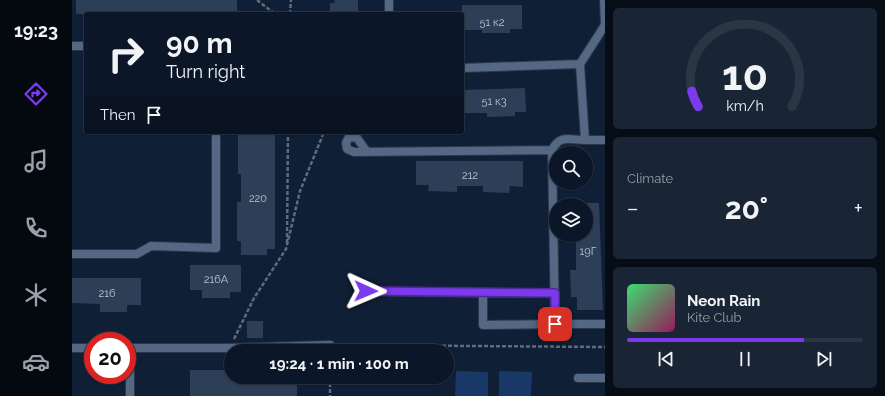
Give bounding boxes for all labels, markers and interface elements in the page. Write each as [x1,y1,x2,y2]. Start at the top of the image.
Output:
house number: 51 к2 [480,16,505,29]
text: 19:23 [14,20,58,41]
text: 90 m [166,27,232,60]
icon: right [100,28,152,80]
text: 10 [722,50,768,99]
text: Turn right [166,61,245,82]
icon: directions [22,80,50,108]
house number: 51 к3 [481,95,507,108]
text: km/h [726,97,764,113]
icon: arrive [143,104,165,126]
text: Then [100,106,135,124]
map controls [549,146,593,242]
button: search [549,146,593,190]
icon: music [22,147,50,175]
house number: 212 [462,169,478,182]
text: Climate [627,171,673,186]
text: 20° [725,191,768,226]
house number: 220 [249,192,267,205]
text: − [627,195,639,221]
text: + [854,195,863,221]
button: layers [549,198,593,242]
icon: phone [22,214,50,242]
house number: 19Г [580,245,597,258]
position arrow [345,270,387,312]
house number: 216А [204,273,229,286]
icon: climate [22,281,50,309]
house number: 216 [98,287,116,300]
text: Neon Rain [687,292,760,310]
pin [538,307,572,341]
text: Kite Club [687,310,742,325]
icon: arrive [544,313,566,335]
speed limit sign: 20 [84,332,136,384]
icon: car [22,348,50,376]
icon: previous [655,348,677,370]
icon: pause [734,348,756,370]
icon: next [813,348,835,370]
text: 19:24 · 1 min · 100 m [269,355,409,373]

